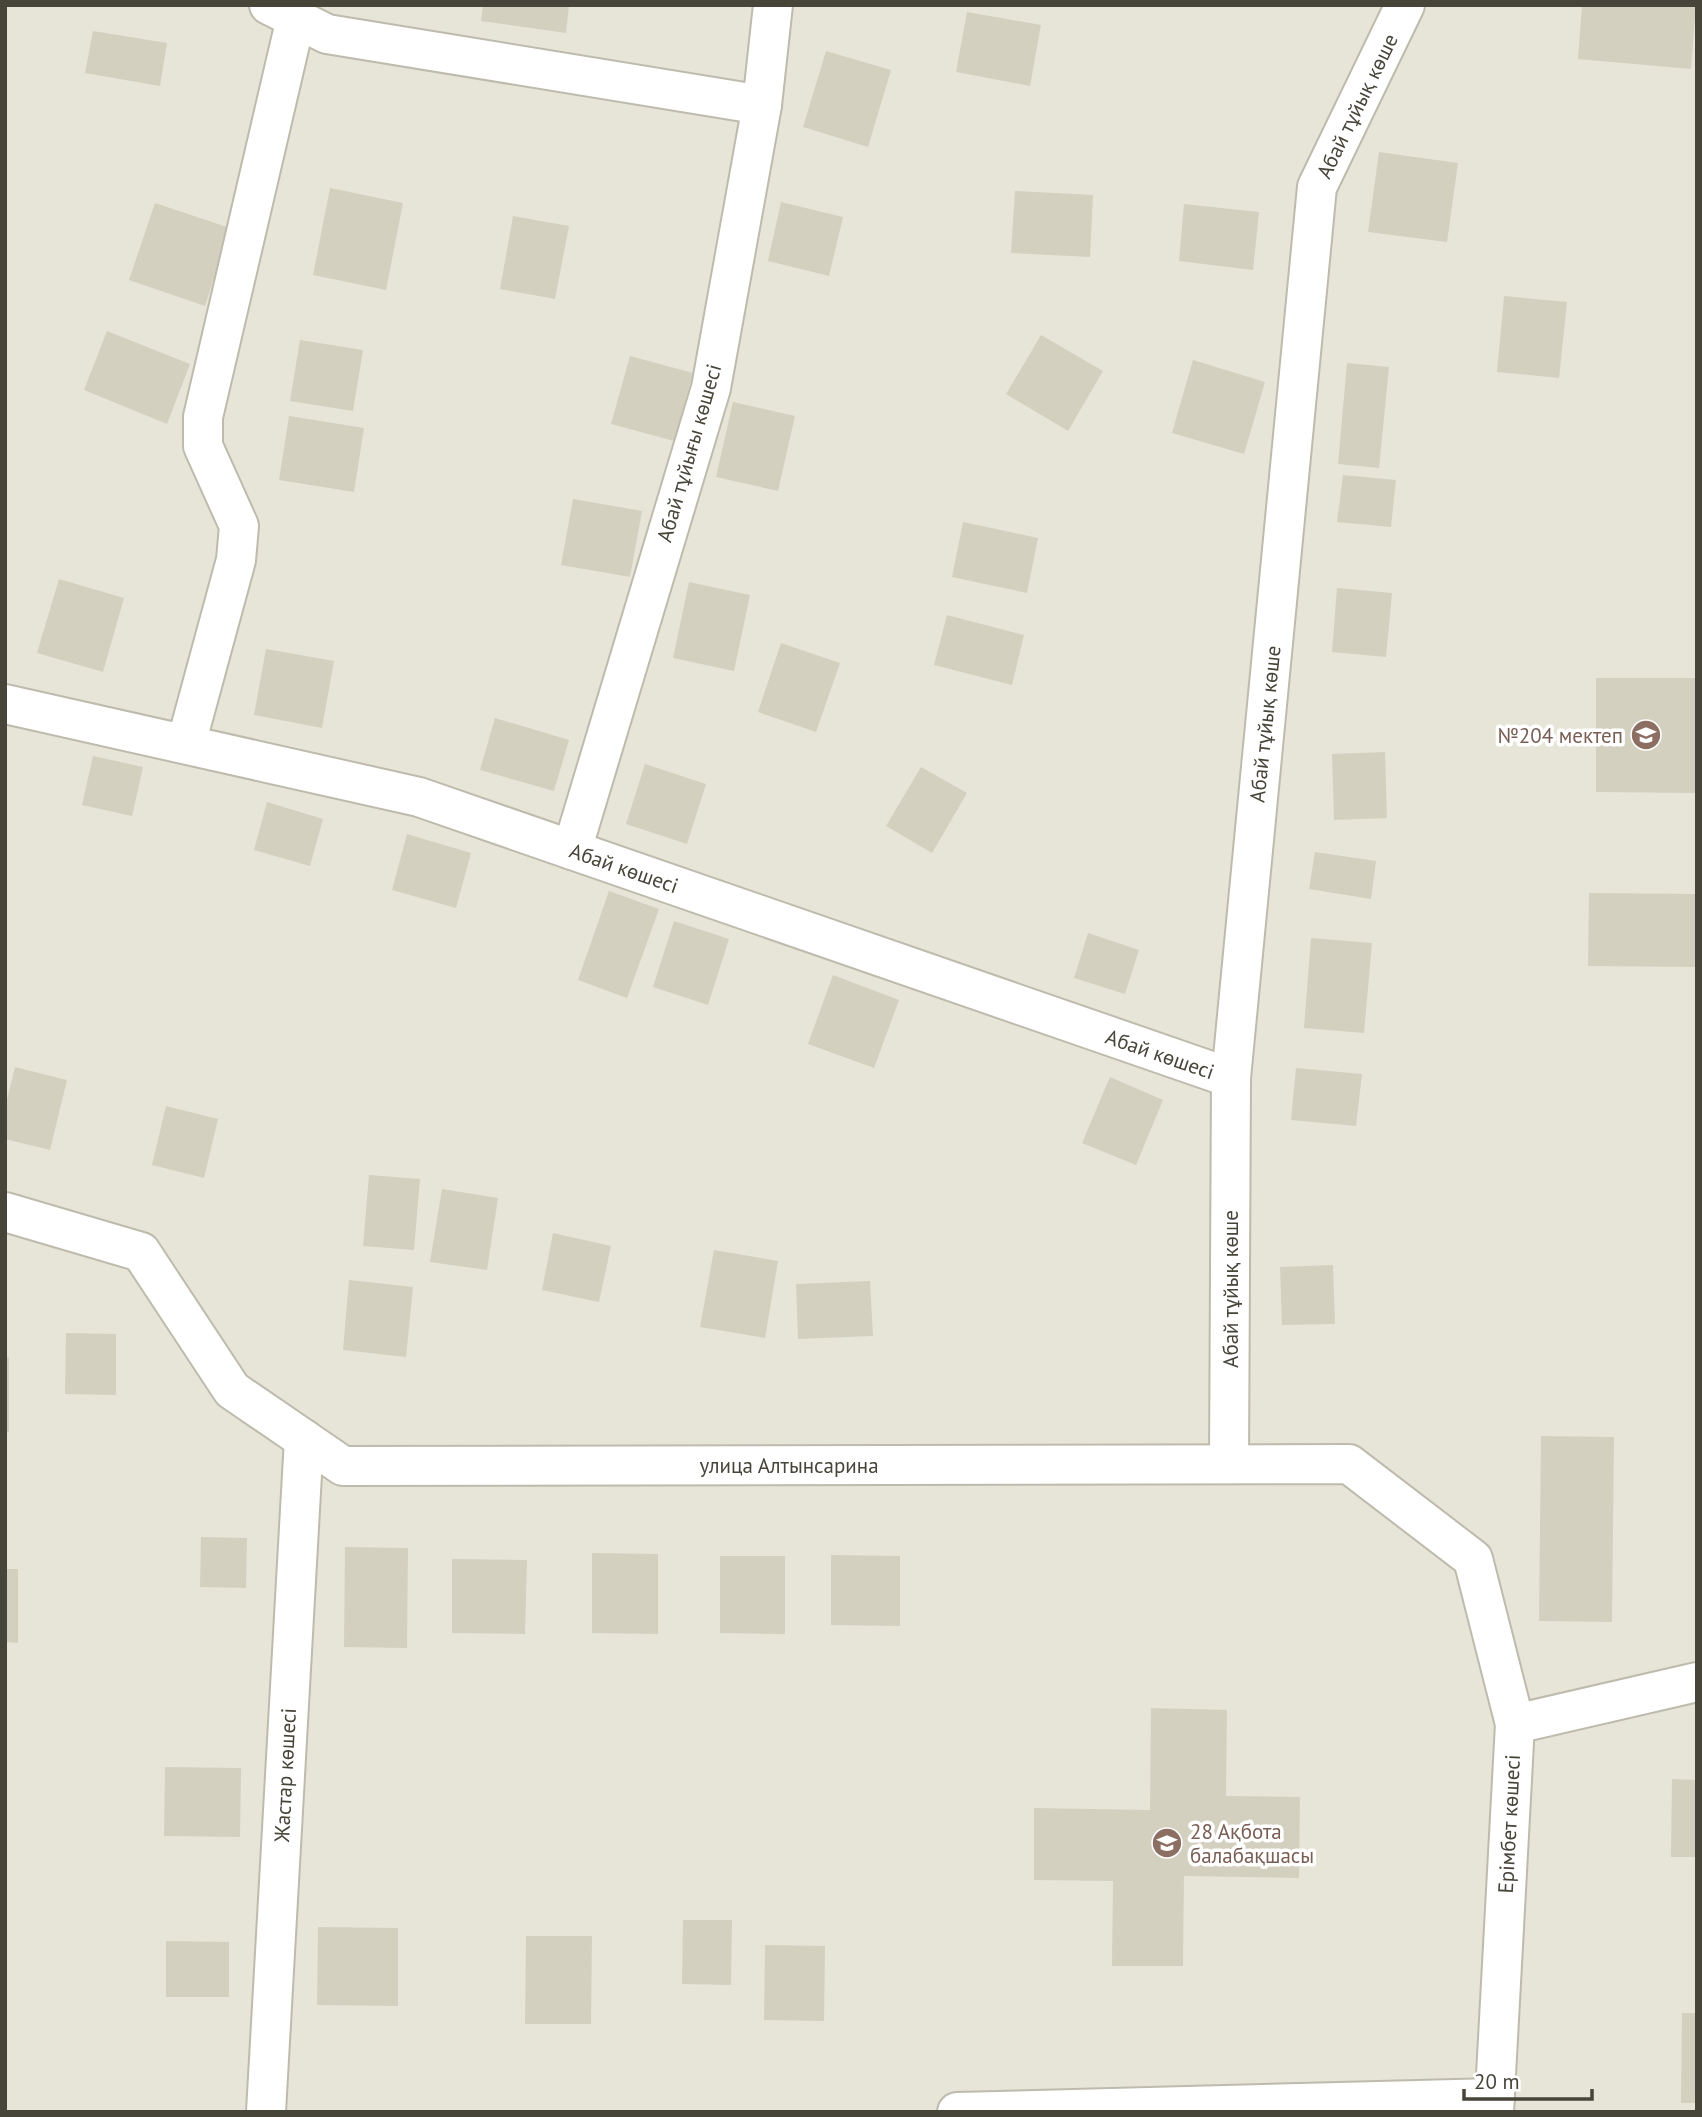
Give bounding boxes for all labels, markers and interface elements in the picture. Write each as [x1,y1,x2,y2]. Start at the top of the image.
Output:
street label: Абай тұйық көше [1310,29,1404,183]
street label: Абай тұйығы көшесі [651,361,727,545]
street label: Абай тұйық көше [1243,644,1287,804]
school or university icon: №204 мектеп [1629,718,1663,752]
place label: №204 мектеп [1497,722,1623,749]
street label: Абай көшесі [566,837,682,899]
street label: Абай көшесі [1102,1023,1218,1085]
street label: Абай тұйық көше [1217,1210,1244,1368]
street label: улица Алтынсарина [699,1452,879,1479]
street label: Жастар көшесі [268,1707,302,1844]
street label: Ерімбет көшесі [1492,1754,1526,1894]
place label: 28 Ақбота балабақшасы [1190,1818,1314,1869]
school or university icon: 28 Ақбота балабақшасы [1150,1826,1184,1860]
scale bar [1464,2058,1592,2102]
text: 20 m [1474,2068,1520,2095]

